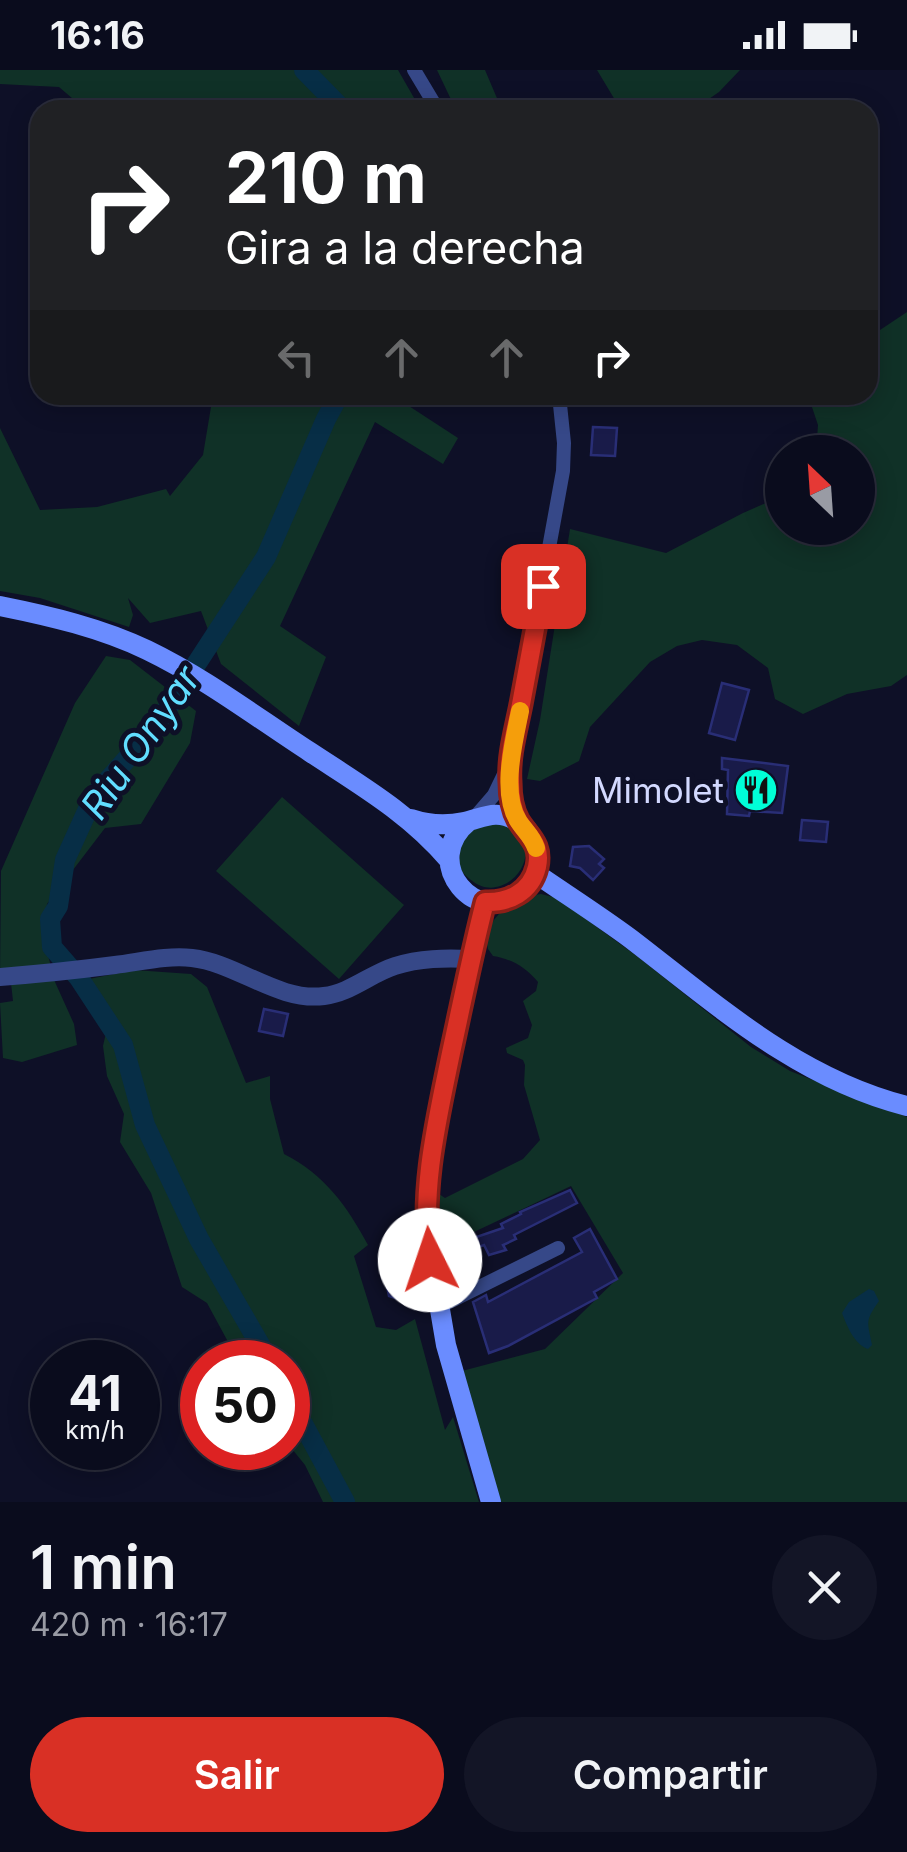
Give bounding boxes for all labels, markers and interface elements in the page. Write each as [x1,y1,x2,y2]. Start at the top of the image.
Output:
text: 16:16 [50,12,145,58]
text: 210 m [225,135,427,220]
icon: right [60,140,190,270]
text: Gira a la derecha [225,220,585,275]
icon: left [269,330,324,385]
icon: ahead [374,330,429,385]
icon: ahead [479,330,534,385]
icon: right [584,330,639,385]
north arrow [765,435,875,545]
map controls [765,435,875,545]
pin [501,544,586,629]
icon: arrive [516,559,571,614]
water label: Riu Onyar [71,655,210,827]
restaurant icon: Mimolet [733,767,779,813]
place label: Mimolet [592,769,724,811]
position arrow [378,1208,482,1312]
speed limit sign: 50 [180,1340,310,1470]
text: 41 [68,1363,122,1423]
text: km/h [65,1415,125,1445]
text: 1 min [30,1531,177,1603]
button: close [772,1535,877,1640]
text: 420 m · 16:17 [30,1605,228,1644]
button: Salir [30,1717,444,1832]
button: Compartir [464,1717,877,1832]

